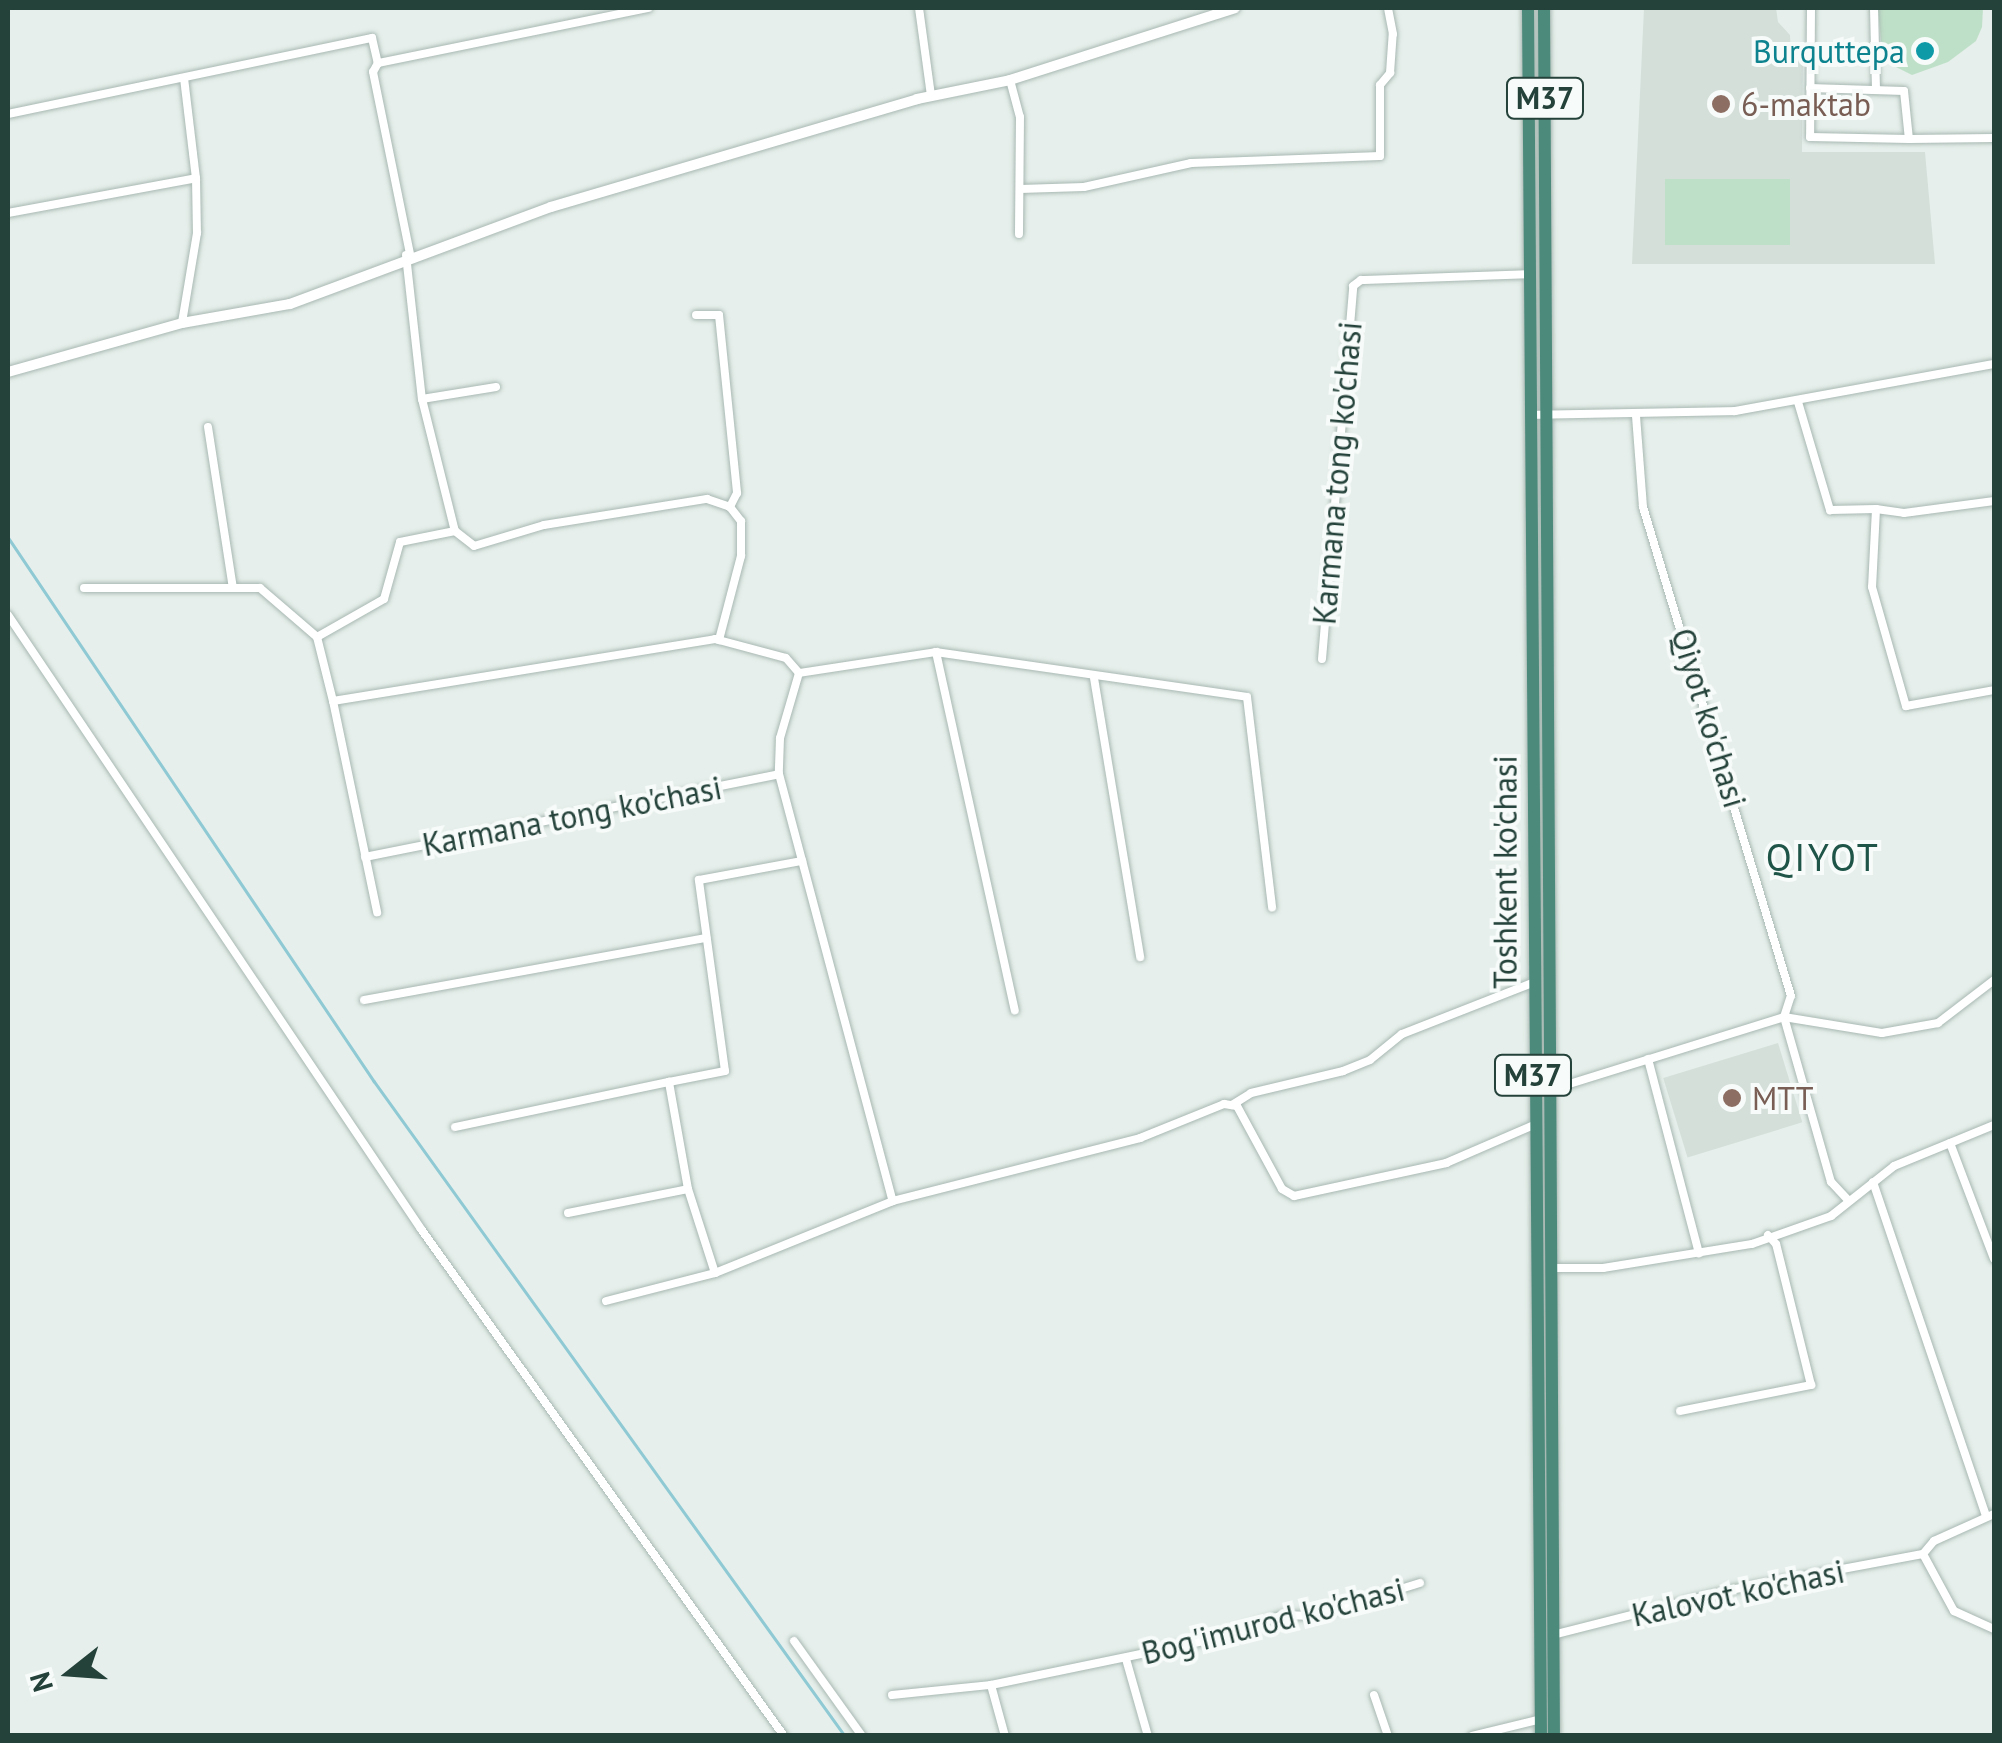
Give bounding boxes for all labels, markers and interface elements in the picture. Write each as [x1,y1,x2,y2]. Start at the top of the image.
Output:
place label: Burquttepa [1753,32,1905,70]
marker: Burquttepa [1914,40,1936,62]
road number: M37 [1505,73,1585,123]
place label: 6-maktab [1741,85,1871,123]
marker: 6-maktab [1710,93,1732,115]
street label: Karmana tong ko'chasi [1305,320,1369,626]
street label: Qiyot ko'chasi [1664,624,1754,812]
street label: Toshkent ko'chasi [1486,755,1524,989]
street label: Karmana tong ko'chasi [419,768,725,864]
district label: QIYOT [1766,834,1880,880]
road number: M37 [1493,1050,1573,1100]
place label: MTT [1752,1079,1813,1117]
marker: MTT [1721,1087,1743,1109]
street label: Kalovot ko'chasi [1628,1552,1848,1634]
street label: Bog'imurod ko'chasi [1138,1570,1408,1672]
north arrow [20,1623,120,1723]
text: N [20,1668,61,1696]

